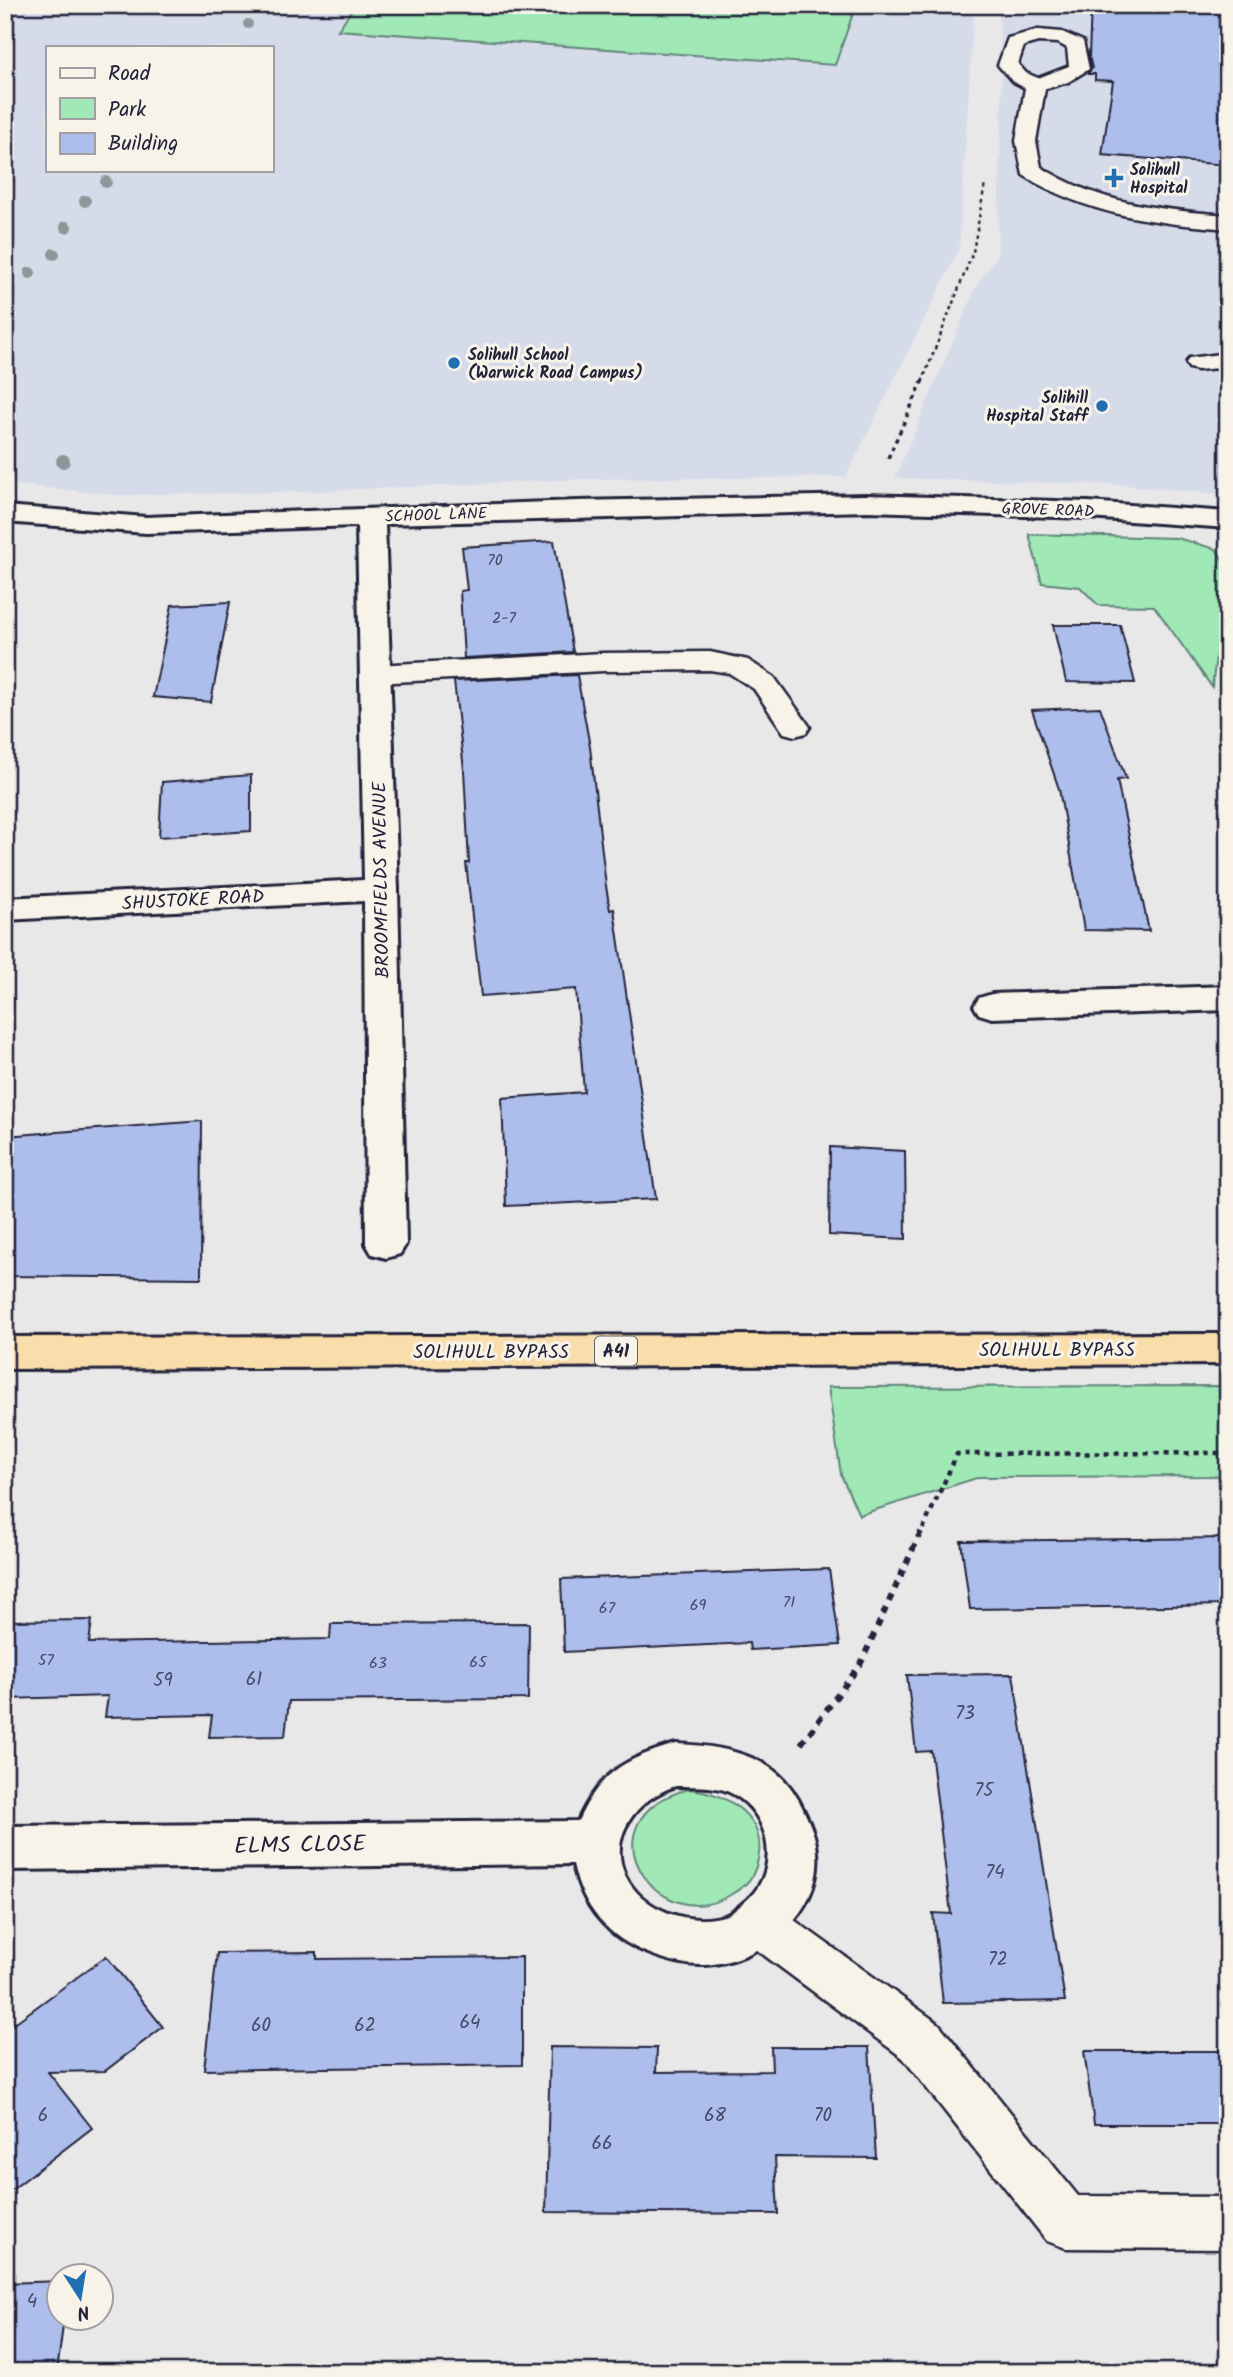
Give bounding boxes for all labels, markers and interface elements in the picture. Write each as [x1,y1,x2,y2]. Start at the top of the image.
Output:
legend [46,46,273,172]
text: Road [108,58,151,91]
text: Park [108,94,146,127]
text: Building [108,128,178,161]
place label: Solihull Hospital [1130,158,1188,201]
marker: Solihull Hospital [1104,168,1124,188]
place label: Solihull School (Warwick Road Campus) [468,343,643,386]
marker: Solihull School (Warwick Road Campus) [446,355,462,371]
place label: Solihill Hospital Staff [986,386,1090,429]
marker: Solihill Hospital Staff [1094,398,1110,414]
street label: GROVE ROAD [1001,496,1095,525]
street label: SCHOOL LANE [385,501,488,530]
house number: 70 [487,548,503,573]
house number: 2-7 [492,606,517,631]
street label: BROOMFIELDS AVENUE [365,780,399,979]
street label: SHUSTOKE ROAD [121,882,265,920]
road number: A41 [595,1336,637,1366]
street label: SOLIHULL BYPASS [979,1336,1135,1366]
street label: SOLIHULL BYPASS [413,1338,569,1368]
house number: 71 [783,1590,795,1615]
house number: 69 [690,1593,707,1618]
house number: 67 [599,1596,616,1621]
house number: 57 [38,1648,55,1673]
house number: 65 [469,1650,488,1675]
house number: 63 [369,1651,387,1676]
house number: 61 [246,1665,262,1695]
house number: 59 [153,1666,173,1696]
house number: 73 [955,1699,975,1729]
house number: 75 [975,1776,995,1806]
street label: ELMS CLOSE [234,1827,367,1865]
house number: 74 [985,1858,1005,1888]
house number: 72 [988,1945,1008,1975]
house number: 64 [459,2008,481,2038]
house number: 60 [251,2011,271,2041]
house number: 62 [354,2011,376,2041]
house number: 6 [38,2101,48,2131]
house number: 68 [704,2101,727,2131]
house number: 70 [814,2101,832,2131]
house number: 66 [591,2129,613,2159]
north arrow [46,2262,116,2332]
house number: 4 [27,2287,37,2317]
text: N [74,2296,92,2328]

